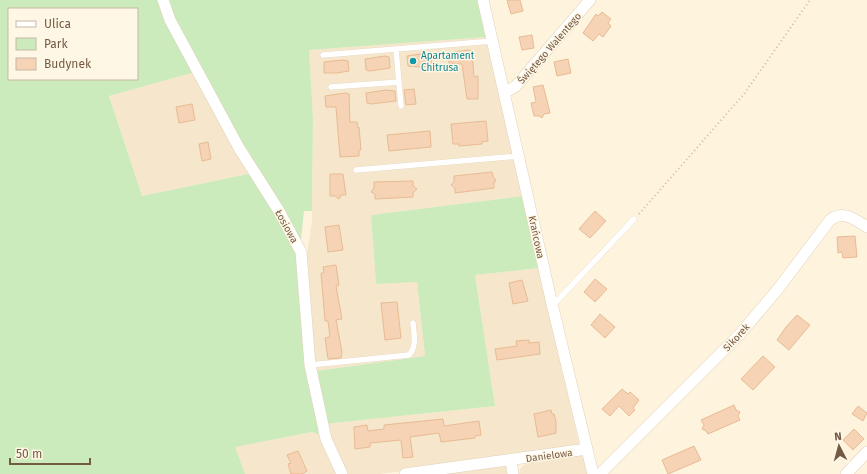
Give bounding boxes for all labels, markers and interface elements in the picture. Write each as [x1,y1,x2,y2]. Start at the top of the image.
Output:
legend [8,8,138,80]
street label: Świętego Walentego [514,9,584,87]
text: Ulica [44,17,71,31]
text: Park [44,37,68,51]
place label: Apartament Chitrusa [421,50,475,74]
marker: Apartament Chitrusa [408,56,418,66]
text: Budynek [44,57,92,71]
street label: Łosiowa [272,208,300,245]
street label: Krańcowa [526,214,547,260]
street label: Sikorek [721,321,753,354]
north arrow [819,426,859,466]
text: N [834,430,842,443]
scale bar [10,440,90,466]
text: 50 m [16,447,42,461]
street label: Danielowa [525,447,573,465]

